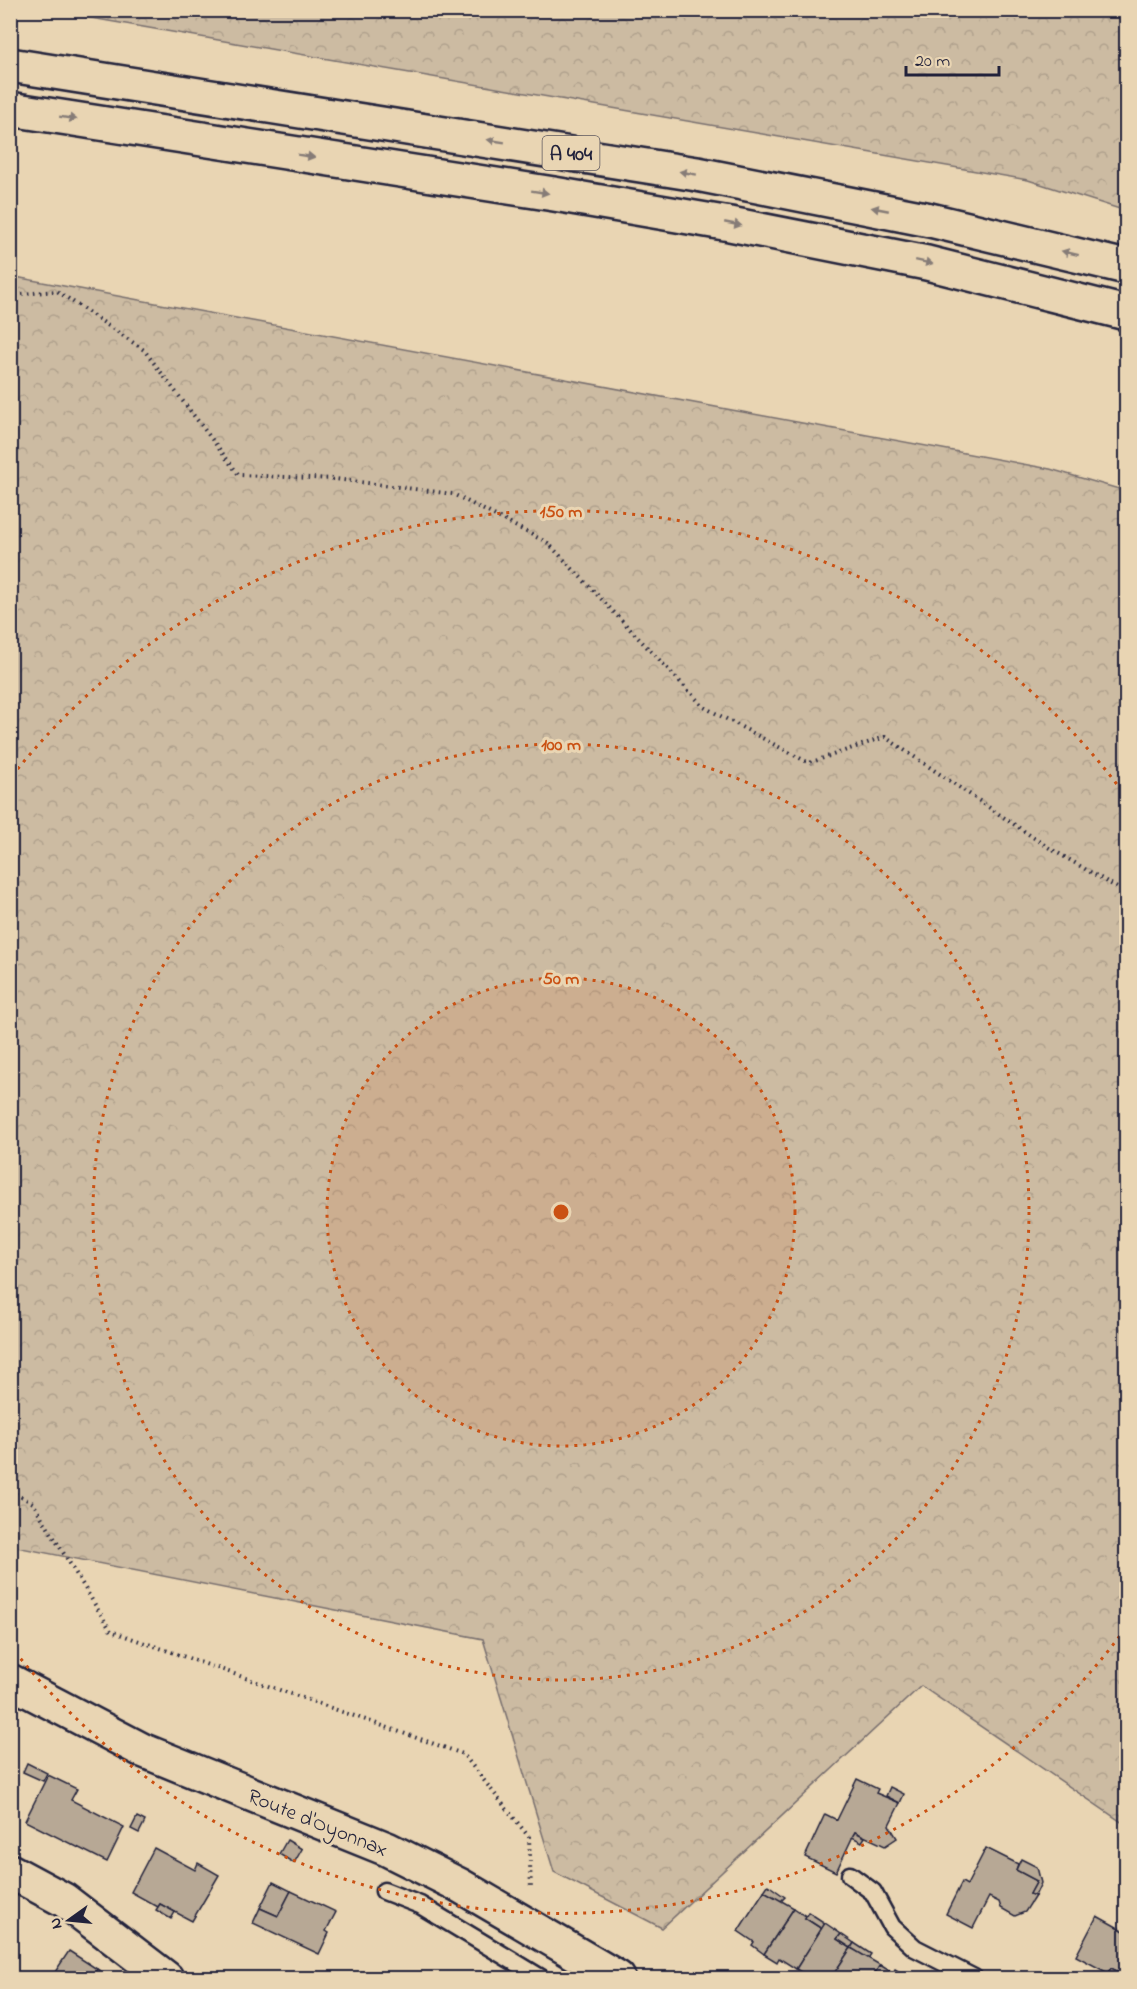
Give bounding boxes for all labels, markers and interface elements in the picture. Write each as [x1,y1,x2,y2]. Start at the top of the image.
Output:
scale bar [906,39,999,77]
text: 20 m [915,49,950,75]
one-way arrow [59,114,78,123]
one-way arrow [486,136,505,145]
road number: A 404 [542,136,600,170]
one-way arrow [297,151,316,160]
one-way arrow [679,168,698,177]
one-way arrow [531,188,550,197]
one-way arrow [870,204,889,214]
one-way arrow [723,220,742,229]
one-way arrow [1061,247,1079,257]
one-way arrow [915,258,933,268]
text: 150 m [540,500,582,526]
text: 100 m [541,733,581,759]
text: 50 m [543,967,579,993]
centre of rings [551,1202,571,1222]
street label: Route d'Oyonnax [242,1782,392,1867]
north arrow [39,1890,99,1950]
text: N [43,1915,69,1932]

